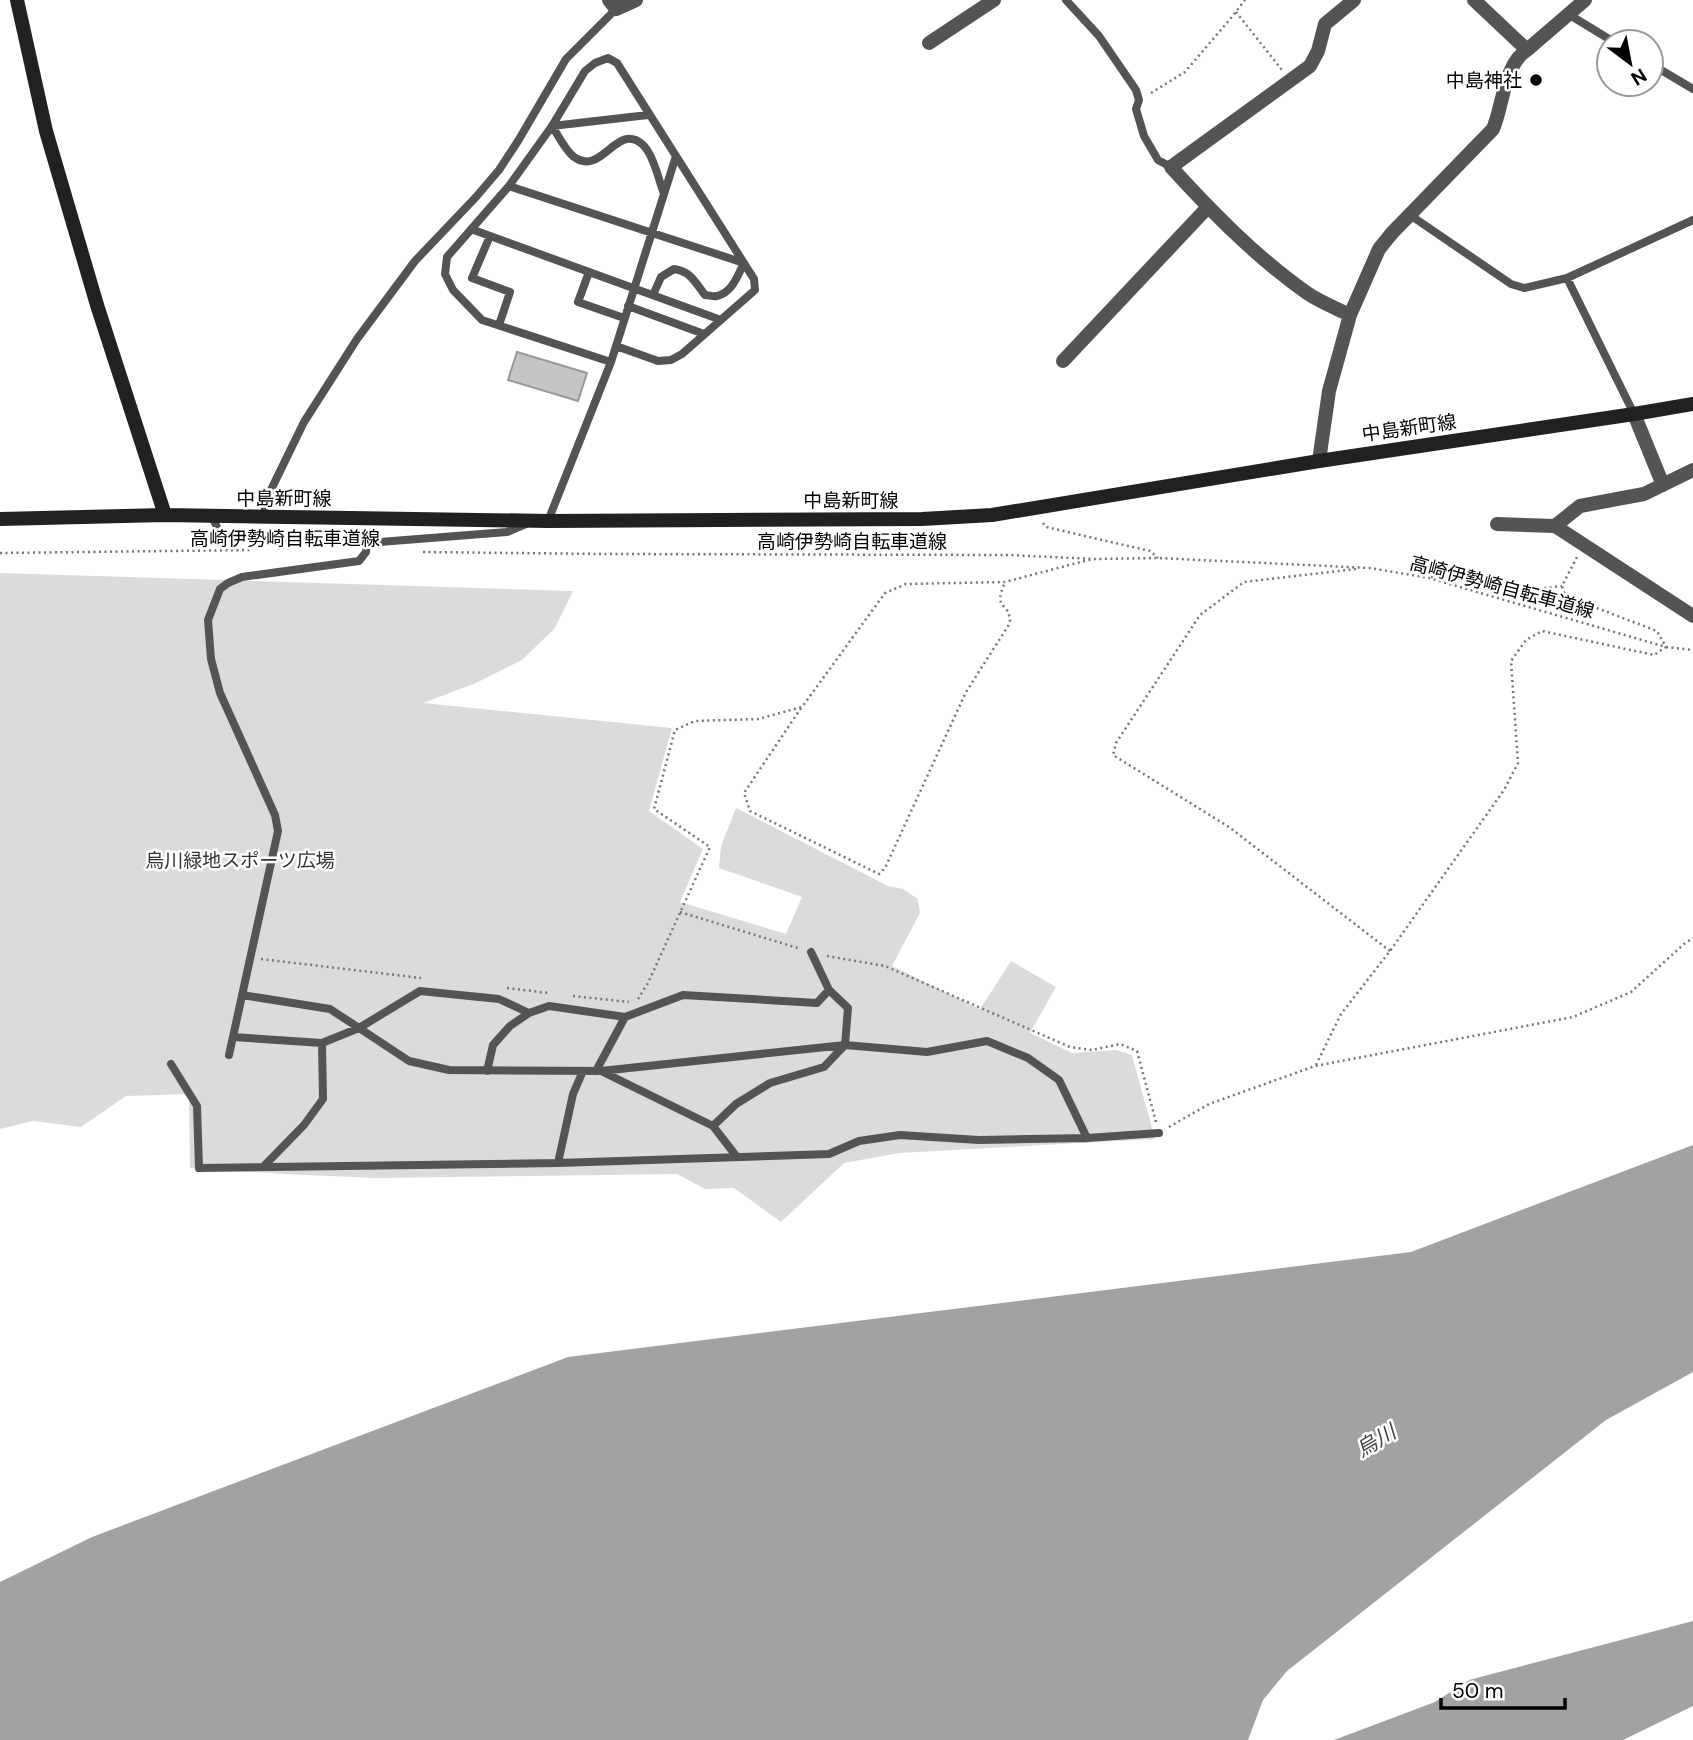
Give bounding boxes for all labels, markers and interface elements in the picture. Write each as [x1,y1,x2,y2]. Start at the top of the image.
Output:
north arrow [1595,28,1665,98]
text: N [1626,63,1651,91]
place label: 中島神社 [1446,68,1522,93]
marker: 中島神社 [1528,72,1544,88]
street label: 中島新町線 [1360,409,1458,447]
street label: 中島新町線 [236,486,332,511]
street label: 中島新町線 [803,488,899,513]
street label: 高崎伊勢崎自転車道線 [190,526,380,551]
street label: 高崎伊勢崎自転車道線 [757,529,947,554]
street label: 高崎伊勢崎自転車道線 [1407,550,1597,624]
park label: 烏川緑地スポーツ広場 [145,848,335,873]
water label: 烏川 [1351,1417,1403,1464]
scale bar [1441,1666,1565,1710]
text: 50 m [1452,1677,1503,1705]

